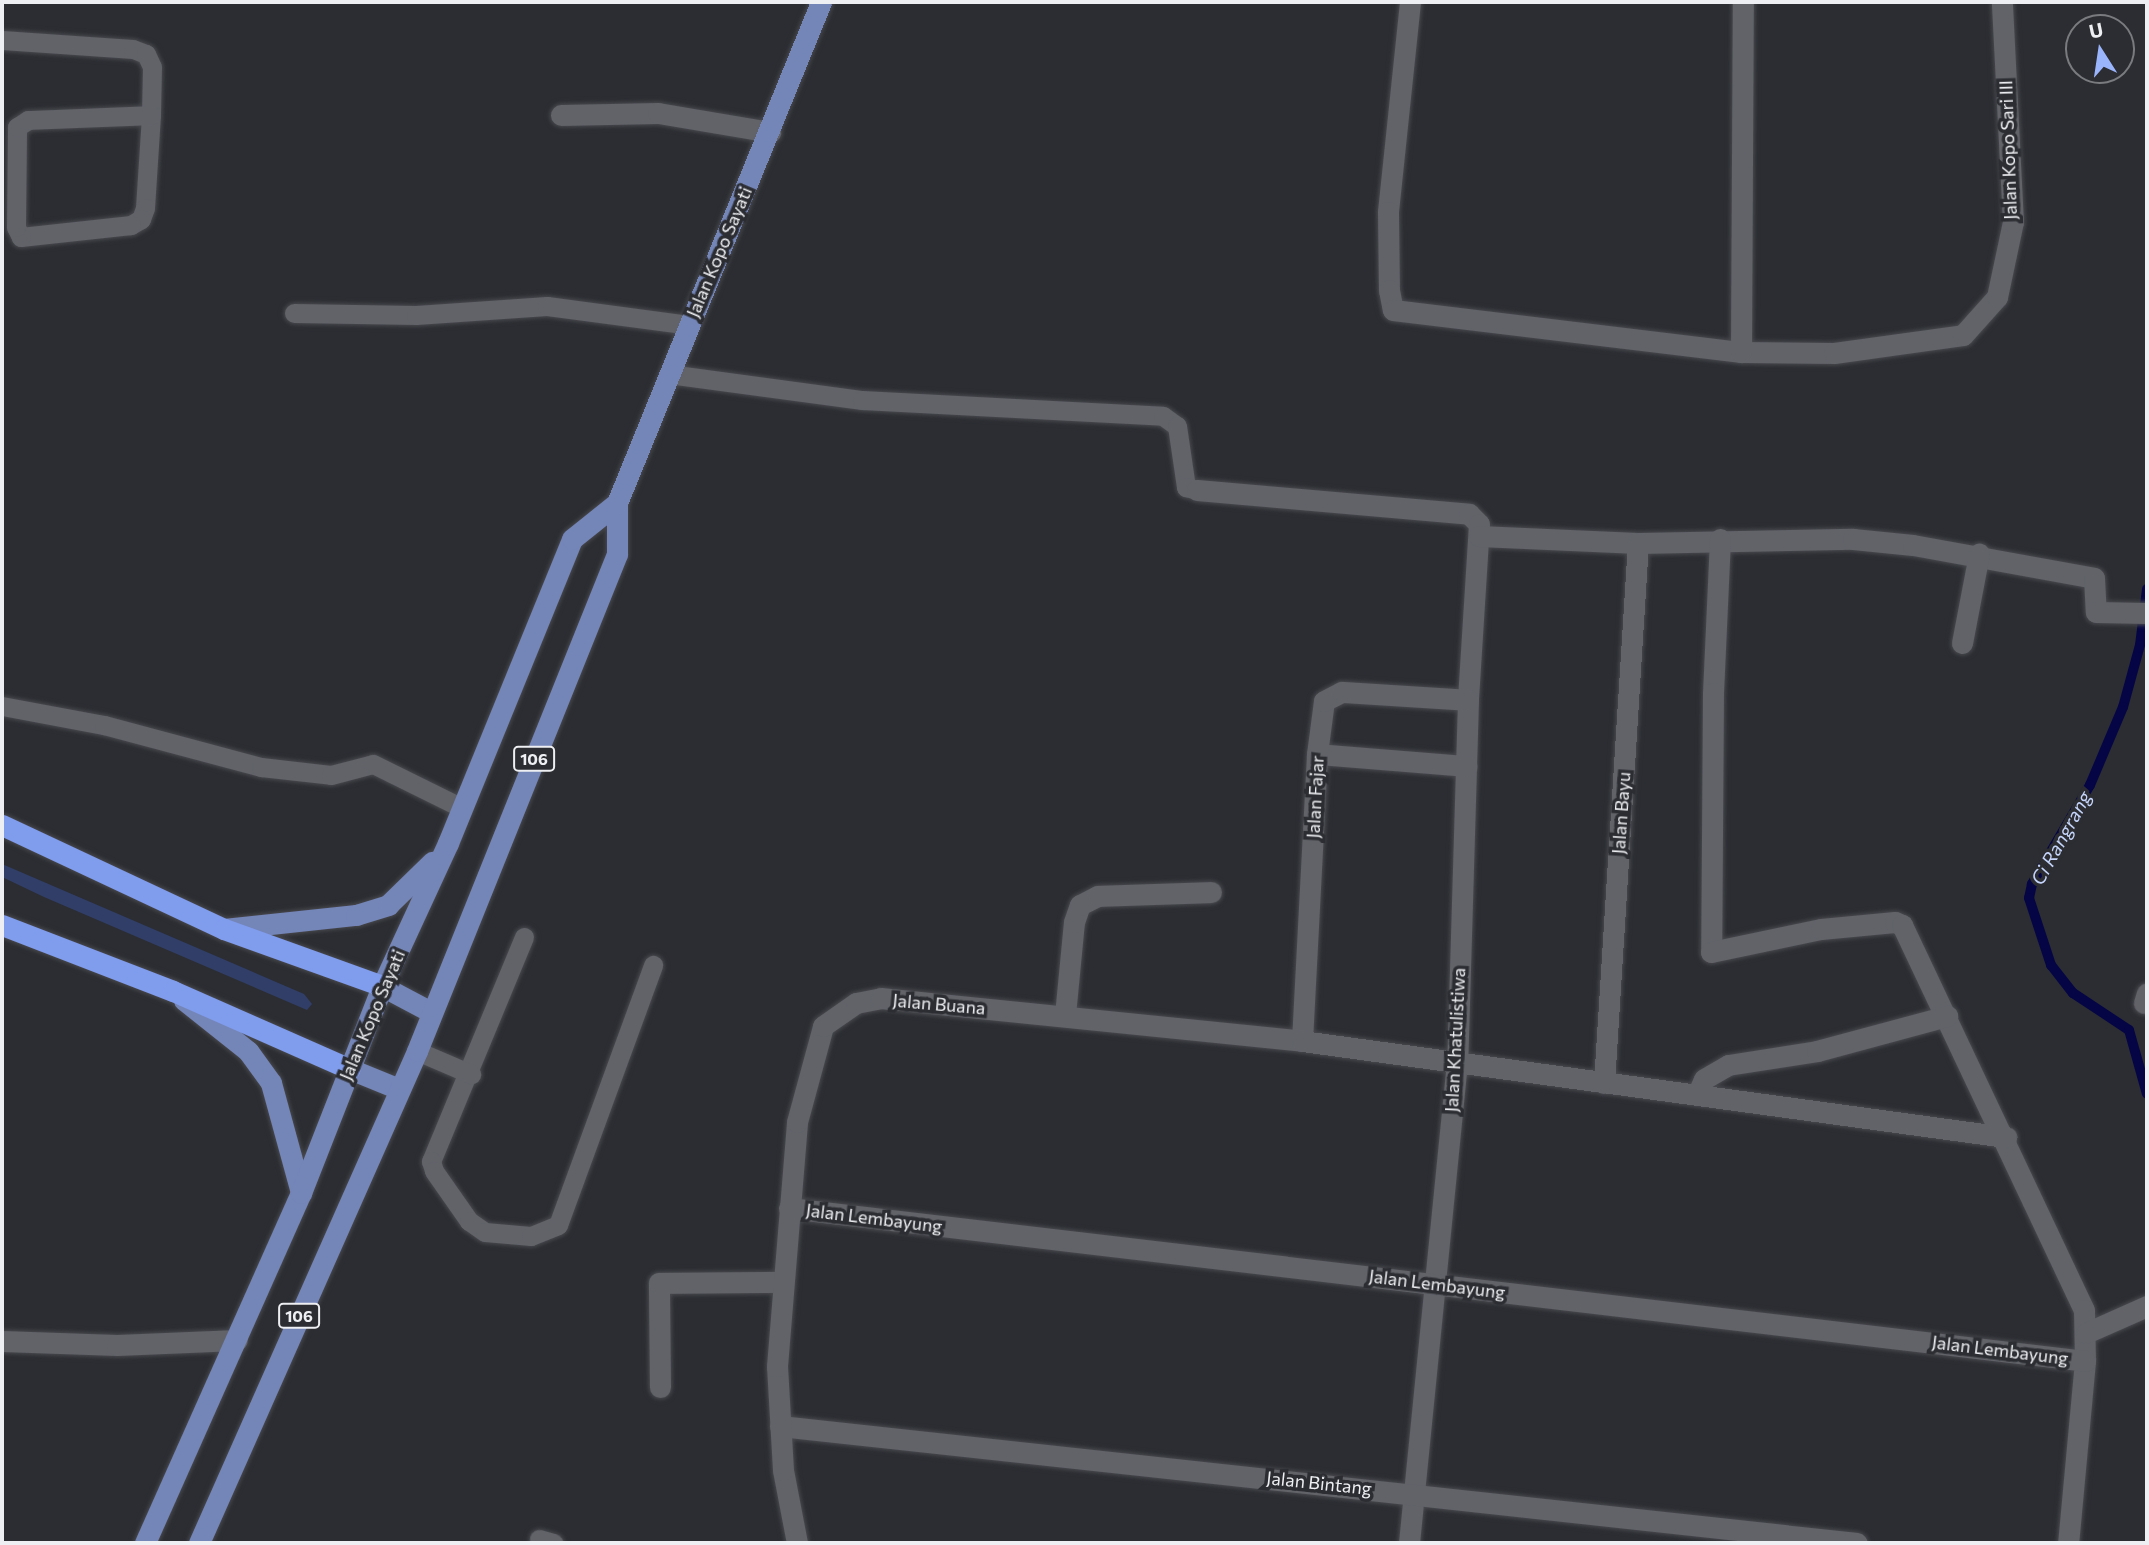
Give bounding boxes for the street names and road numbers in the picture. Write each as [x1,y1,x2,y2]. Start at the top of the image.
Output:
street label: Jalan Kopo Sari III [1995,80,2021,220]
street label: Jalan Kopo Sayati [682,183,756,321]
road number: 106 [513,746,555,772]
street label: Jalan Fajar [1302,755,1328,839]
street label: Jalan Bayu [1607,771,1635,855]
street label: Jalan Kopo Sayati [335,946,409,1084]
street label: Jalan Khatulistiwa [1440,967,1470,1113]
street label: Jalan Buana [892,989,986,1019]
street label: Jalan Lembayung [805,1199,943,1237]
street label: Jalan Lembayung [1368,1265,1506,1303]
road number: 106 [278,1304,320,1328]
street label: Jalan Lembayung [1931,1331,2069,1369]
street label: Jalan Bintang [1265,1467,1373,1499]

